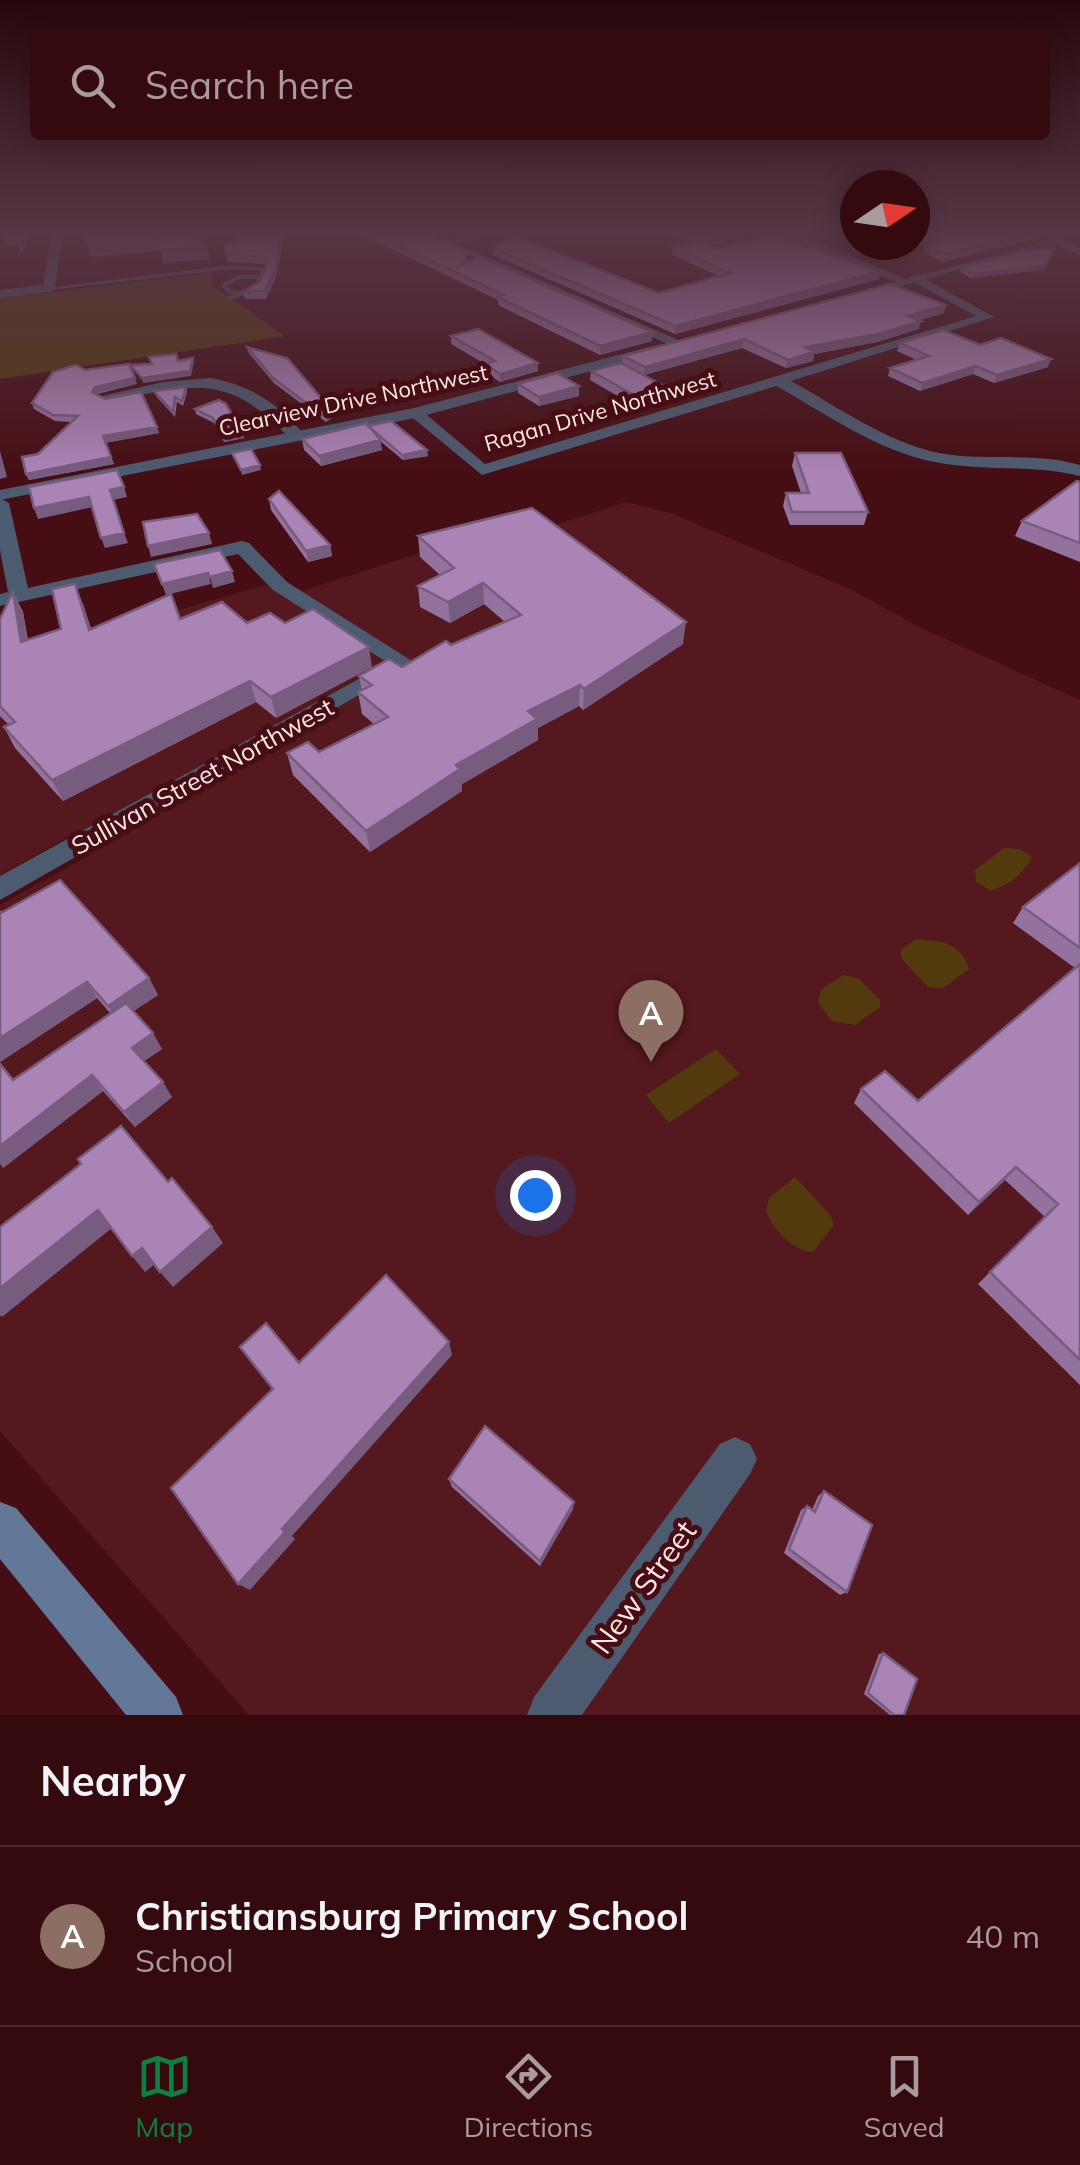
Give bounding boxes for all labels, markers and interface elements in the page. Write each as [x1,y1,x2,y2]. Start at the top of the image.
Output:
search box [30,30,1050,140]
icon: search [65,58,120,113]
text: Search here [145,61,354,109]
north arrow [840,170,930,260]
street label: Clearview Drive Northwest [216,358,490,442]
street label: Ragan Drive Northwest [481,364,719,458]
street label: Sullivan Street Northwest [66,691,339,861]
pin: A [618,980,684,1062]
your location [510,1170,561,1221]
street label: New Street [582,1513,704,1661]
text: Nearby [40,1754,186,1807]
text: Christiansburg Primary School [135,1892,688,1940]
text: A [60,1916,85,1956]
text: 40 m [965,1916,1040,1956]
text: School [135,1940,234,1980]
tab: Map [135,2049,193,2144]
tab: Directions [464,2049,593,2144]
tab: Saved [864,2049,945,2144]

